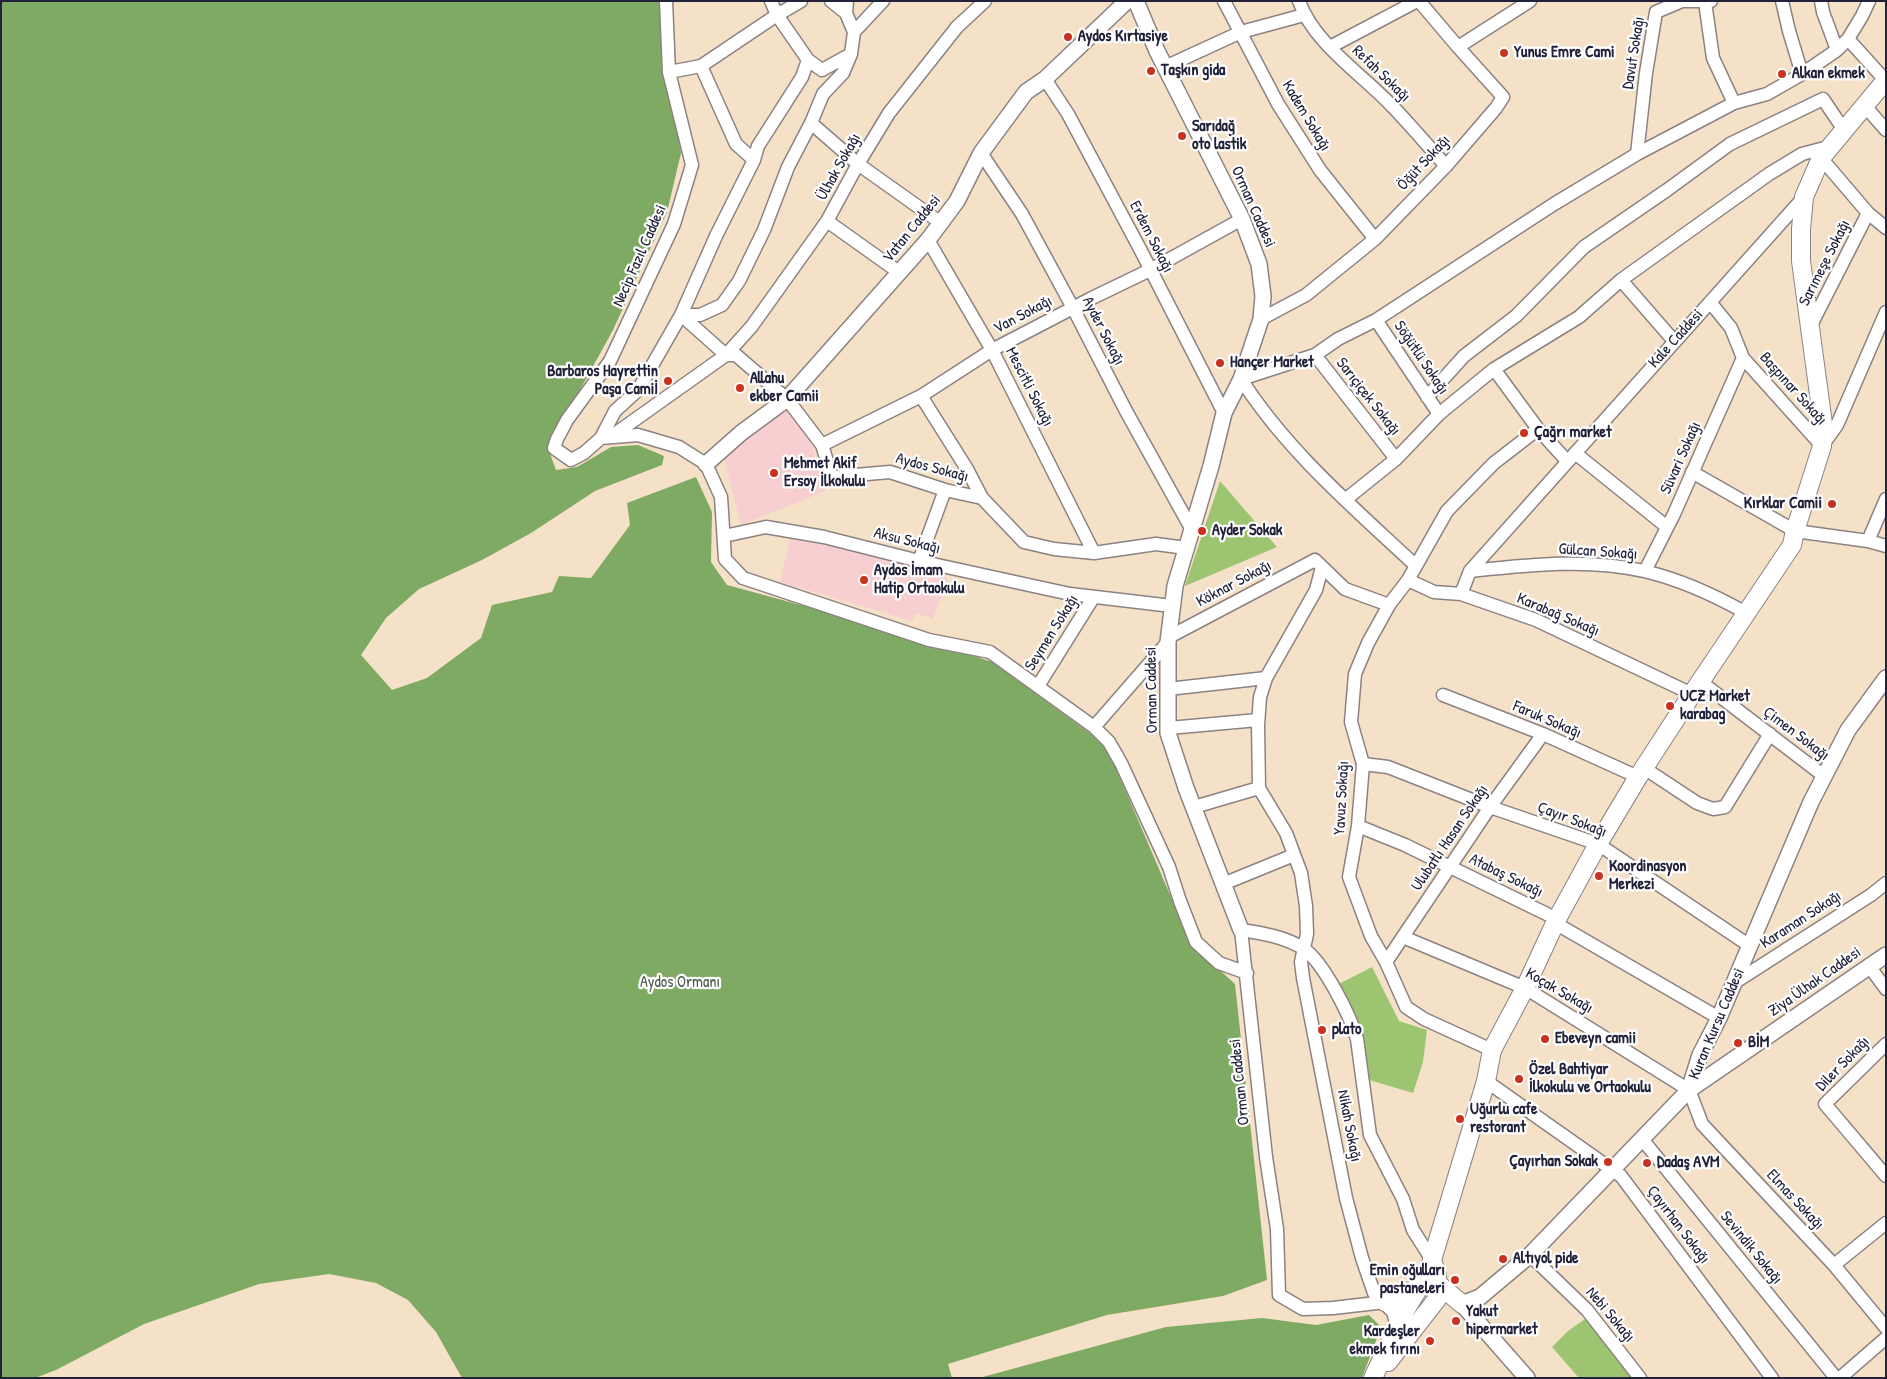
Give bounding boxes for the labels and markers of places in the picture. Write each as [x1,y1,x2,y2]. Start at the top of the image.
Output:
place label: Aydos Kırtasiye [1078,27,1168,47]
marker: Aydos Kırtasiye [1062,31,1074,43]
place label: Yunus Emre Cami [1514,43,1615,63]
marker: Yunus Emre Cami [1498,47,1510,59]
place label: Taşkın gida [1161,61,1225,81]
place label: Alkan ekmek [1792,64,1865,84]
marker: Taşkın gida [1145,65,1157,77]
marker: Alkan ekmek [1776,68,1788,80]
place label: Sarıdağ oto lastik [1192,117,1246,155]
marker: Sarıdağ oto lastik [1176,130,1188,142]
place label: Hançer Market [1230,353,1314,373]
marker: Hançer Market [1214,357,1226,369]
place label: Barbaros Hayrettin Paşa Camiİ [547,362,658,400]
place label: Allahu ekber Camii [750,369,819,407]
marker: Barbaros Hayrettin Paşa Camiİ [662,375,674,387]
marker: Allahu ekber Camii [734,382,746,394]
place label: Çağrı market [1534,423,1611,443]
marker: Çağrı market [1518,427,1530,439]
place label: Mehmet Akif Ersoy İlkokulu [784,454,865,492]
marker: Mehmet Akif Ersoy İlkokulu [768,467,780,479]
place label: Kırklar Camii [1744,494,1822,514]
marker: Kırklar Camii [1826,498,1838,510]
place label: Ayder Sokak [1212,521,1282,541]
marker: Ayder Sokak [1196,525,1208,537]
place label: Aydos İmam Hatip Ortaokulu [874,561,964,599]
marker: Aydos İmam Hatip Ortaokulu [858,574,870,586]
place label: UCZ Market karabag [1680,687,1750,725]
marker: UCZ Market karabag [1664,700,1676,712]
place label: Koordinasyon Merkezi [1609,857,1686,895]
marker: Koordinasyon Merkezi [1593,870,1605,882]
place label: plato [1332,1020,1361,1040]
marker: plato [1316,1024,1328,1036]
place label: Ebeveyn camii [1555,1029,1636,1049]
marker: Ebeveyn camii [1539,1033,1551,1045]
place label: BİM [1748,1033,1769,1053]
marker: BİM [1732,1037,1744,1049]
place label: Özel Bahtiyar İlkokulu ve Ortaokulu [1529,1060,1651,1098]
marker: Özel Bahtiyar İlkokulu ve Ortaokulu [1513,1073,1525,1085]
place label: Uğurlu cafe restorant [1470,1100,1537,1138]
marker: Uğurlu cafe restorant [1454,1113,1466,1125]
place label: Çayırhan Sokak [1509,1152,1598,1172]
place label: Dadaş AVM [1657,1153,1720,1173]
marker: Çayırhan Sokak [1602,1156,1614,1168]
marker: Dadaş AVM [1641,1157,1653,1169]
place label: Altıyol pide [1513,1249,1578,1269]
marker: Altıyol pide [1497,1253,1509,1265]
place label: Emin oğulları pastaneleri [1370,1261,1445,1299]
marker: Emin oğulları pastaneleri [1449,1274,1461,1286]
place label: Yakut hipermarket [1466,1302,1538,1340]
marker: Yakut hipermarket [1450,1315,1462,1327]
place label: Kardeşler ekmek fırını [1350,1322,1420,1360]
marker: Kardeşler ekmek fırını [1424,1335,1436,1347]

